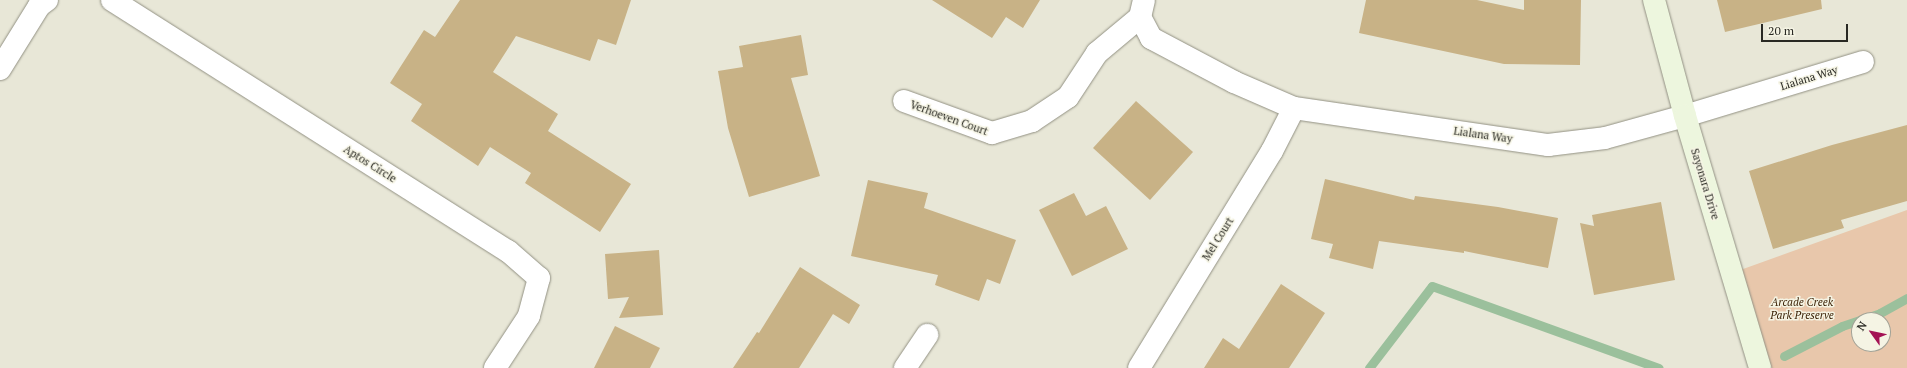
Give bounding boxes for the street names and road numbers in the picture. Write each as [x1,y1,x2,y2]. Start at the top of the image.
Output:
street label: Lialana Way [1779,63,1839,93]
street label: Verhoeven Court [908,98,990,138]
street label: Lialana Way [1453,124,1513,146]
street label: Aptos Circle [341,143,399,185]
street label: Sayonara Drive [1688,147,1722,221]
street label: Mel Court [1200,215,1236,263]

